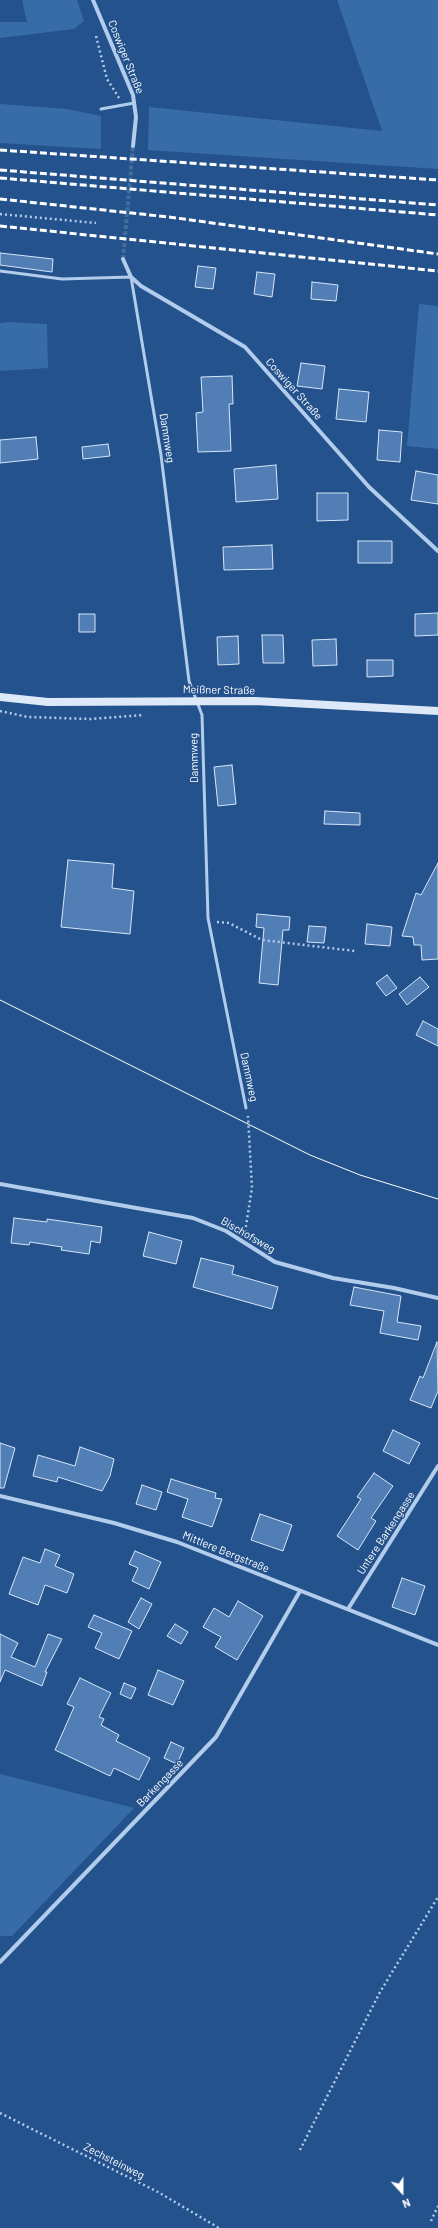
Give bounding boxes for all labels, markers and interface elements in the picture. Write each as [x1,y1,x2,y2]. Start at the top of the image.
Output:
street label: Coswiger Straße [105,18,147,96]
street label: Coswiger Straße [263,355,325,423]
street label: Dammweg [157,412,177,464]
street label: Meißner Straße [183,683,255,697]
street label: Dammweg [187,733,201,783]
street label: Dammweg [237,1051,261,1103]
street label: Bischofsweg [218,1214,278,1256]
street label: Untere Barkengasse [354,1489,418,1577]
street label: Mittlere Bergstraße [181,1529,271,1575]
street label: Barkengasse [134,1756,186,1810]
street label: Zechsteinweg [81,2140,147,2182]
north arrow [382,2172,422,2212]
text: N [401,2196,412,2211]

